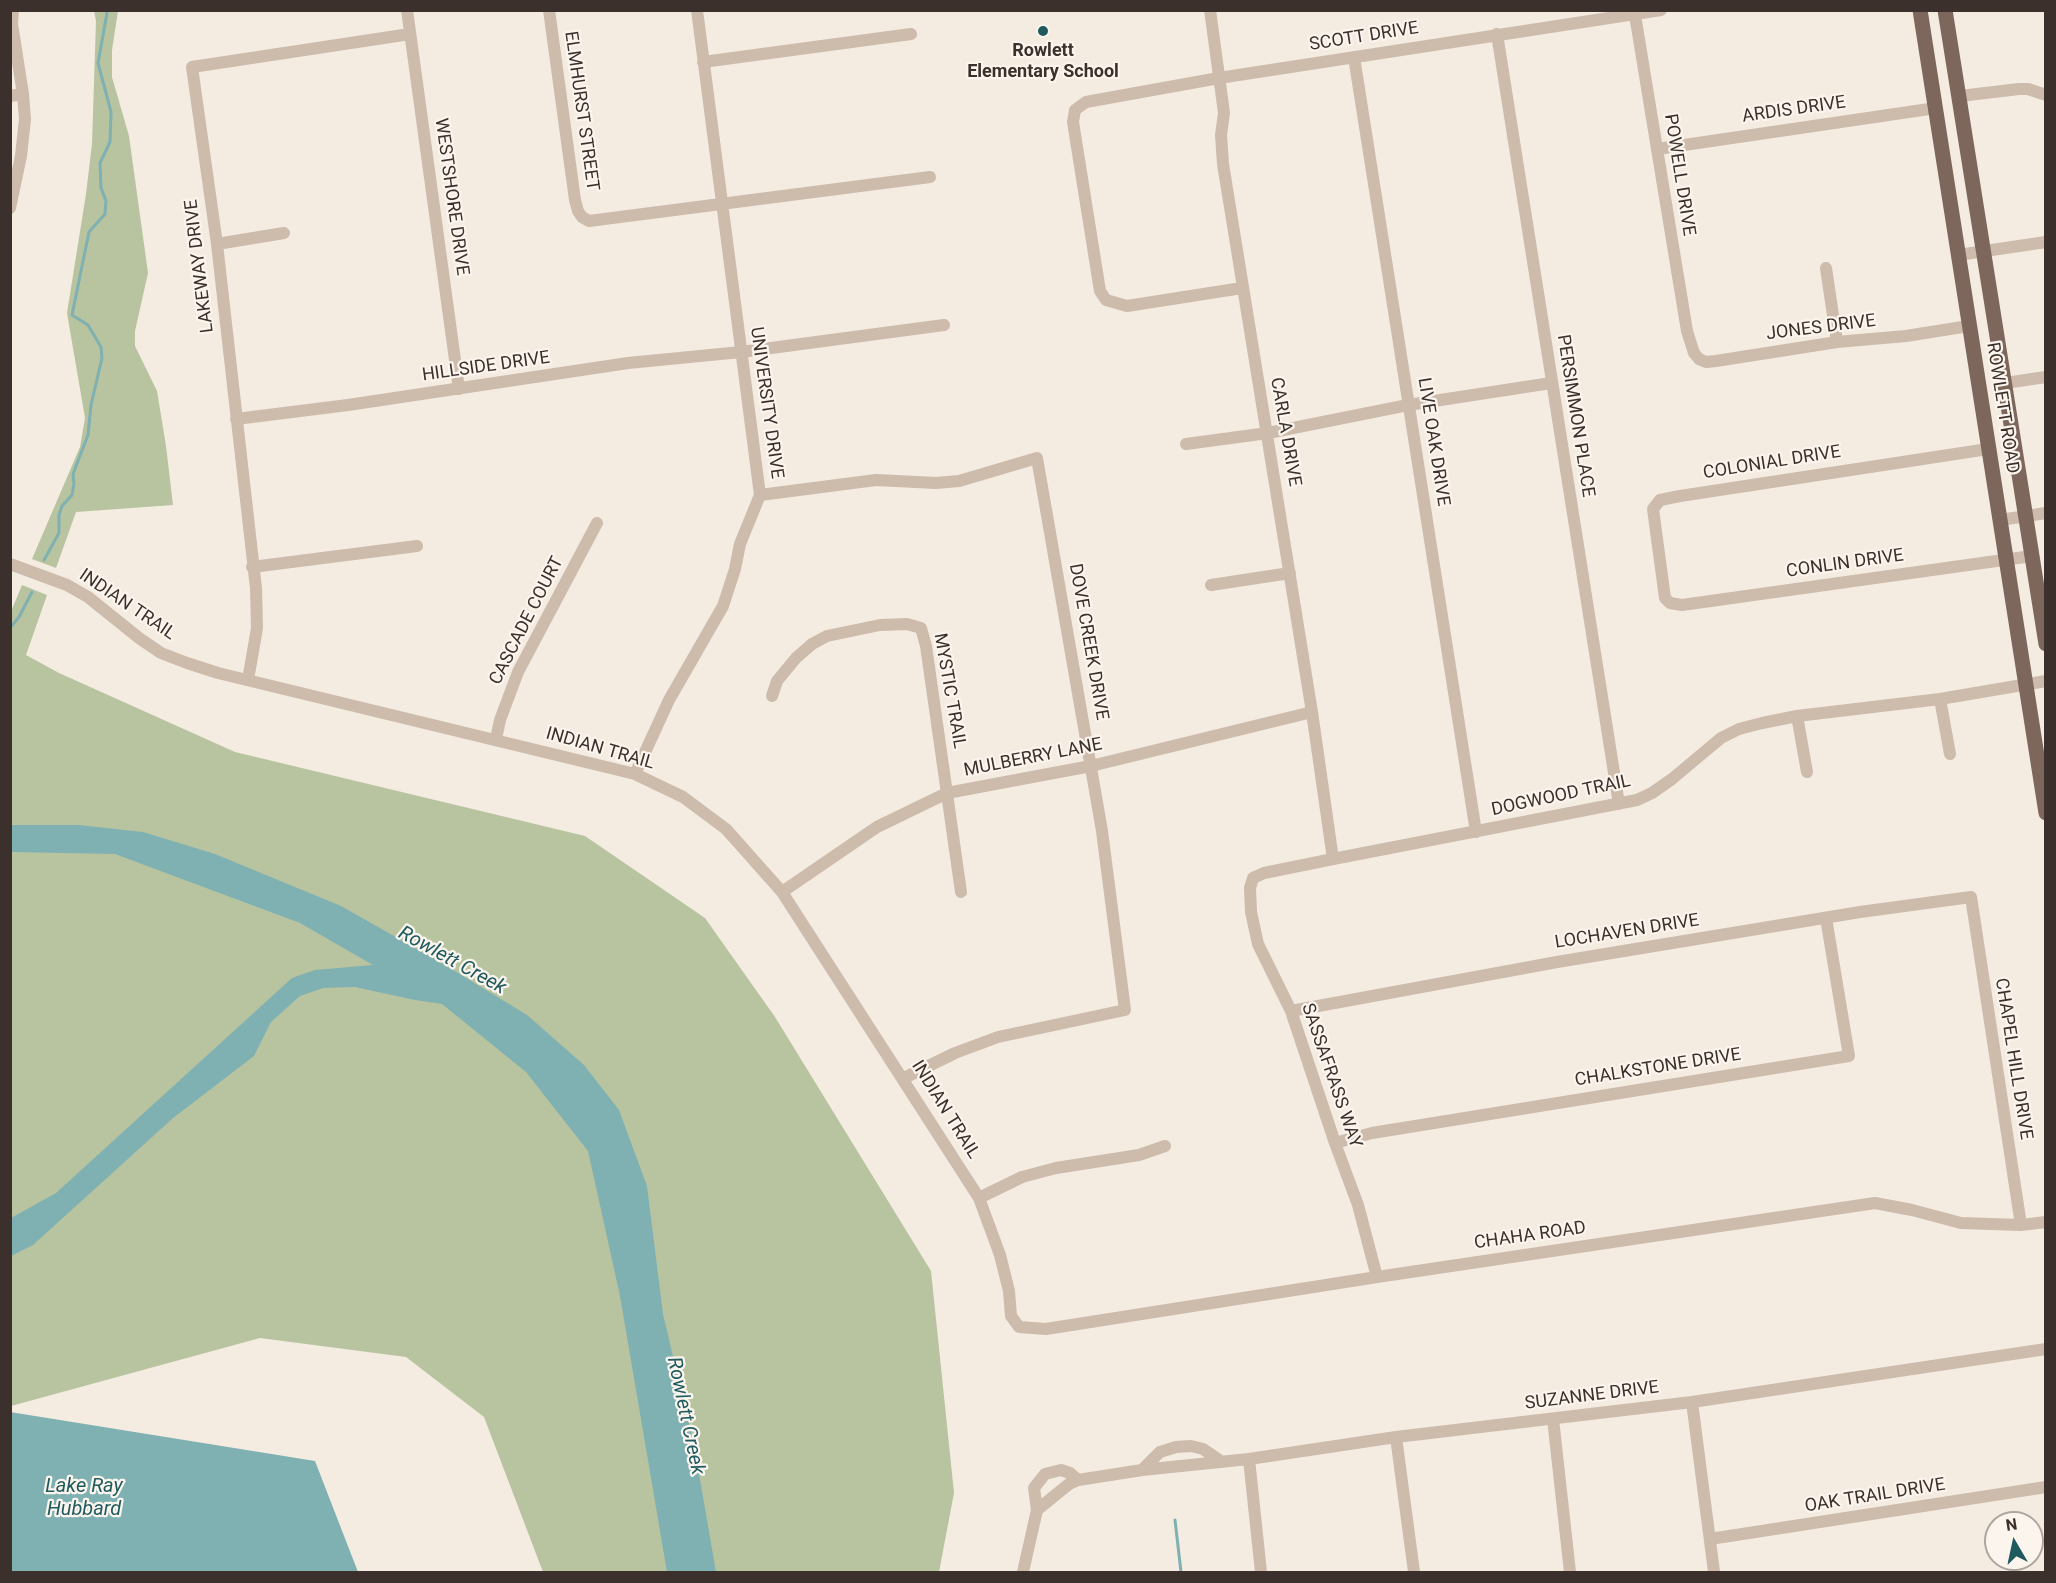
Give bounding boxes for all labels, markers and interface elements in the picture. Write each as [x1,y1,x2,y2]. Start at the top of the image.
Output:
street label: SCOTT DRIVE [1308,18,1420,56]
marker: Rowlett Elementary School [1036,24,1050,38]
street label: ELMHURST STREET [559,30,603,192]
place label: Rowlett Elementary School [967,40,1119,82]
street label: ARDIS DRIVE [1741,92,1847,128]
street label: POWELL DRIVE [1659,112,1699,238]
street label: WESTSHORE DRIVE [429,117,473,277]
street label: LAKEWAY DRIVE [181,198,219,334]
street label: JONES DRIVE [1765,311,1877,345]
street label: UNIVERSITY DRIVE [745,326,787,480]
street label: PERSIMMON PLACE [1551,333,1599,499]
street label: ROWLETT ROAD [1981,341,2023,475]
street label: HILLSIDE DRIVE [421,347,551,387]
street label: CARLA DRIVE [1265,376,1305,488]
street label: LIVE OAK DRIVE [1412,376,1454,508]
street label: COLONIAL DRIVE [1702,441,1842,485]
street label: CONLIN DRIVE [1785,545,1905,583]
street label: CASCADE COURT [485,553,569,689]
street label: DOVE CREEK DRIVE [1064,562,1112,722]
street label: INDIAN TRAIL [75,565,179,645]
street label: MYSTIC TRAIL [928,632,970,750]
street label: INDIAN TRAIL [543,723,657,775]
street label: MULBERRY LANE [962,734,1104,782]
street label: DOGWOOD TRAIL [1489,771,1633,821]
street label: LOCHAVEN DRIVE [1553,910,1701,954]
water label: Rowlett Creek [394,922,510,1000]
street label: CHAPEL HILL DRIVE [1990,977,2036,1141]
street label: SASSAFRASS WAY [1296,1001,1366,1151]
street label: CHALKSTONE DRIVE [1573,1044,1743,1092]
street label: INDIAN TRAIL [906,1057,984,1163]
street label: CHAHA ROAD [1473,1217,1587,1255]
water label: Rowlett Creek [661,1355,709,1477]
street label: SUZANNE DRIVE [1524,1377,1660,1415]
street label: OAK TRAIL DRIVE [1803,1474,1947,1518]
water label: Lake Ray Hubbard [45,1475,123,1522]
north arrow [1984,1511,2044,1571]
text: N [2004,1514,2018,1535]

